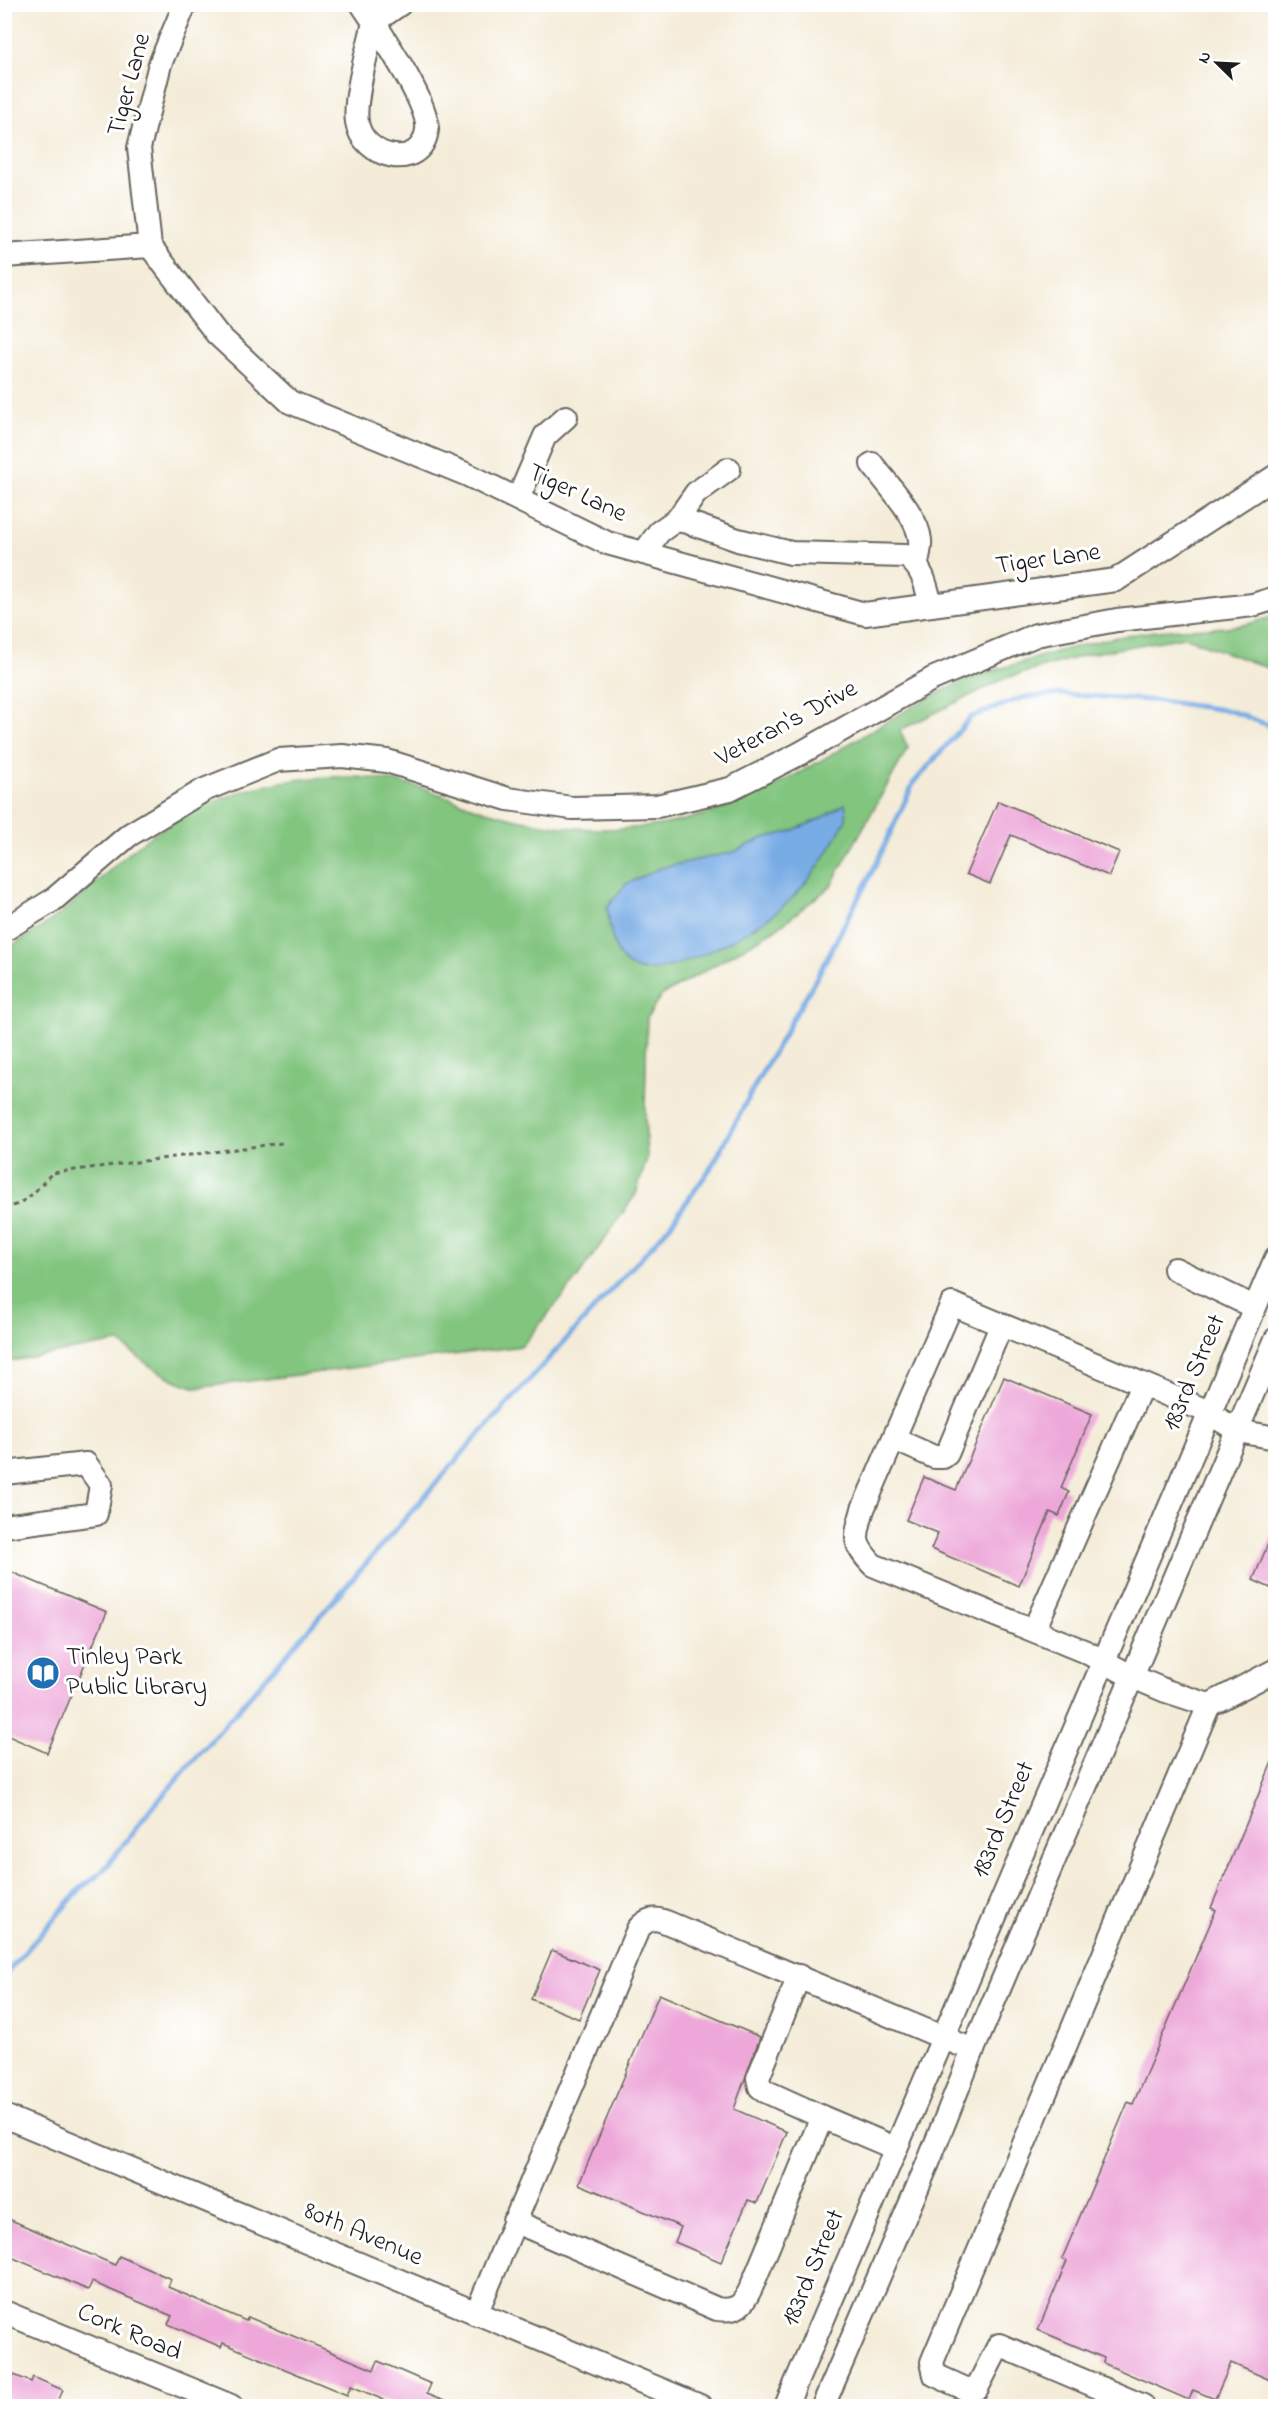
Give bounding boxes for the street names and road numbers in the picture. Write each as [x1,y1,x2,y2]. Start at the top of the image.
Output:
street label: Tiger Lane [98,29,162,141]
street label: Tiger Lane [521,454,633,534]
street label: Tiger Lane [993,534,1103,586]
street label: Veteran's Drive [708,670,865,778]
street label: 183rd Street [1153,1309,1237,1437]
street label: 183rd Street [962,1756,1046,1884]
street label: 80th Avenue [297,2193,429,2277]
street label: 183rd Street [772,2204,856,2332]
street label: Cork Road [71,2294,188,2372]

